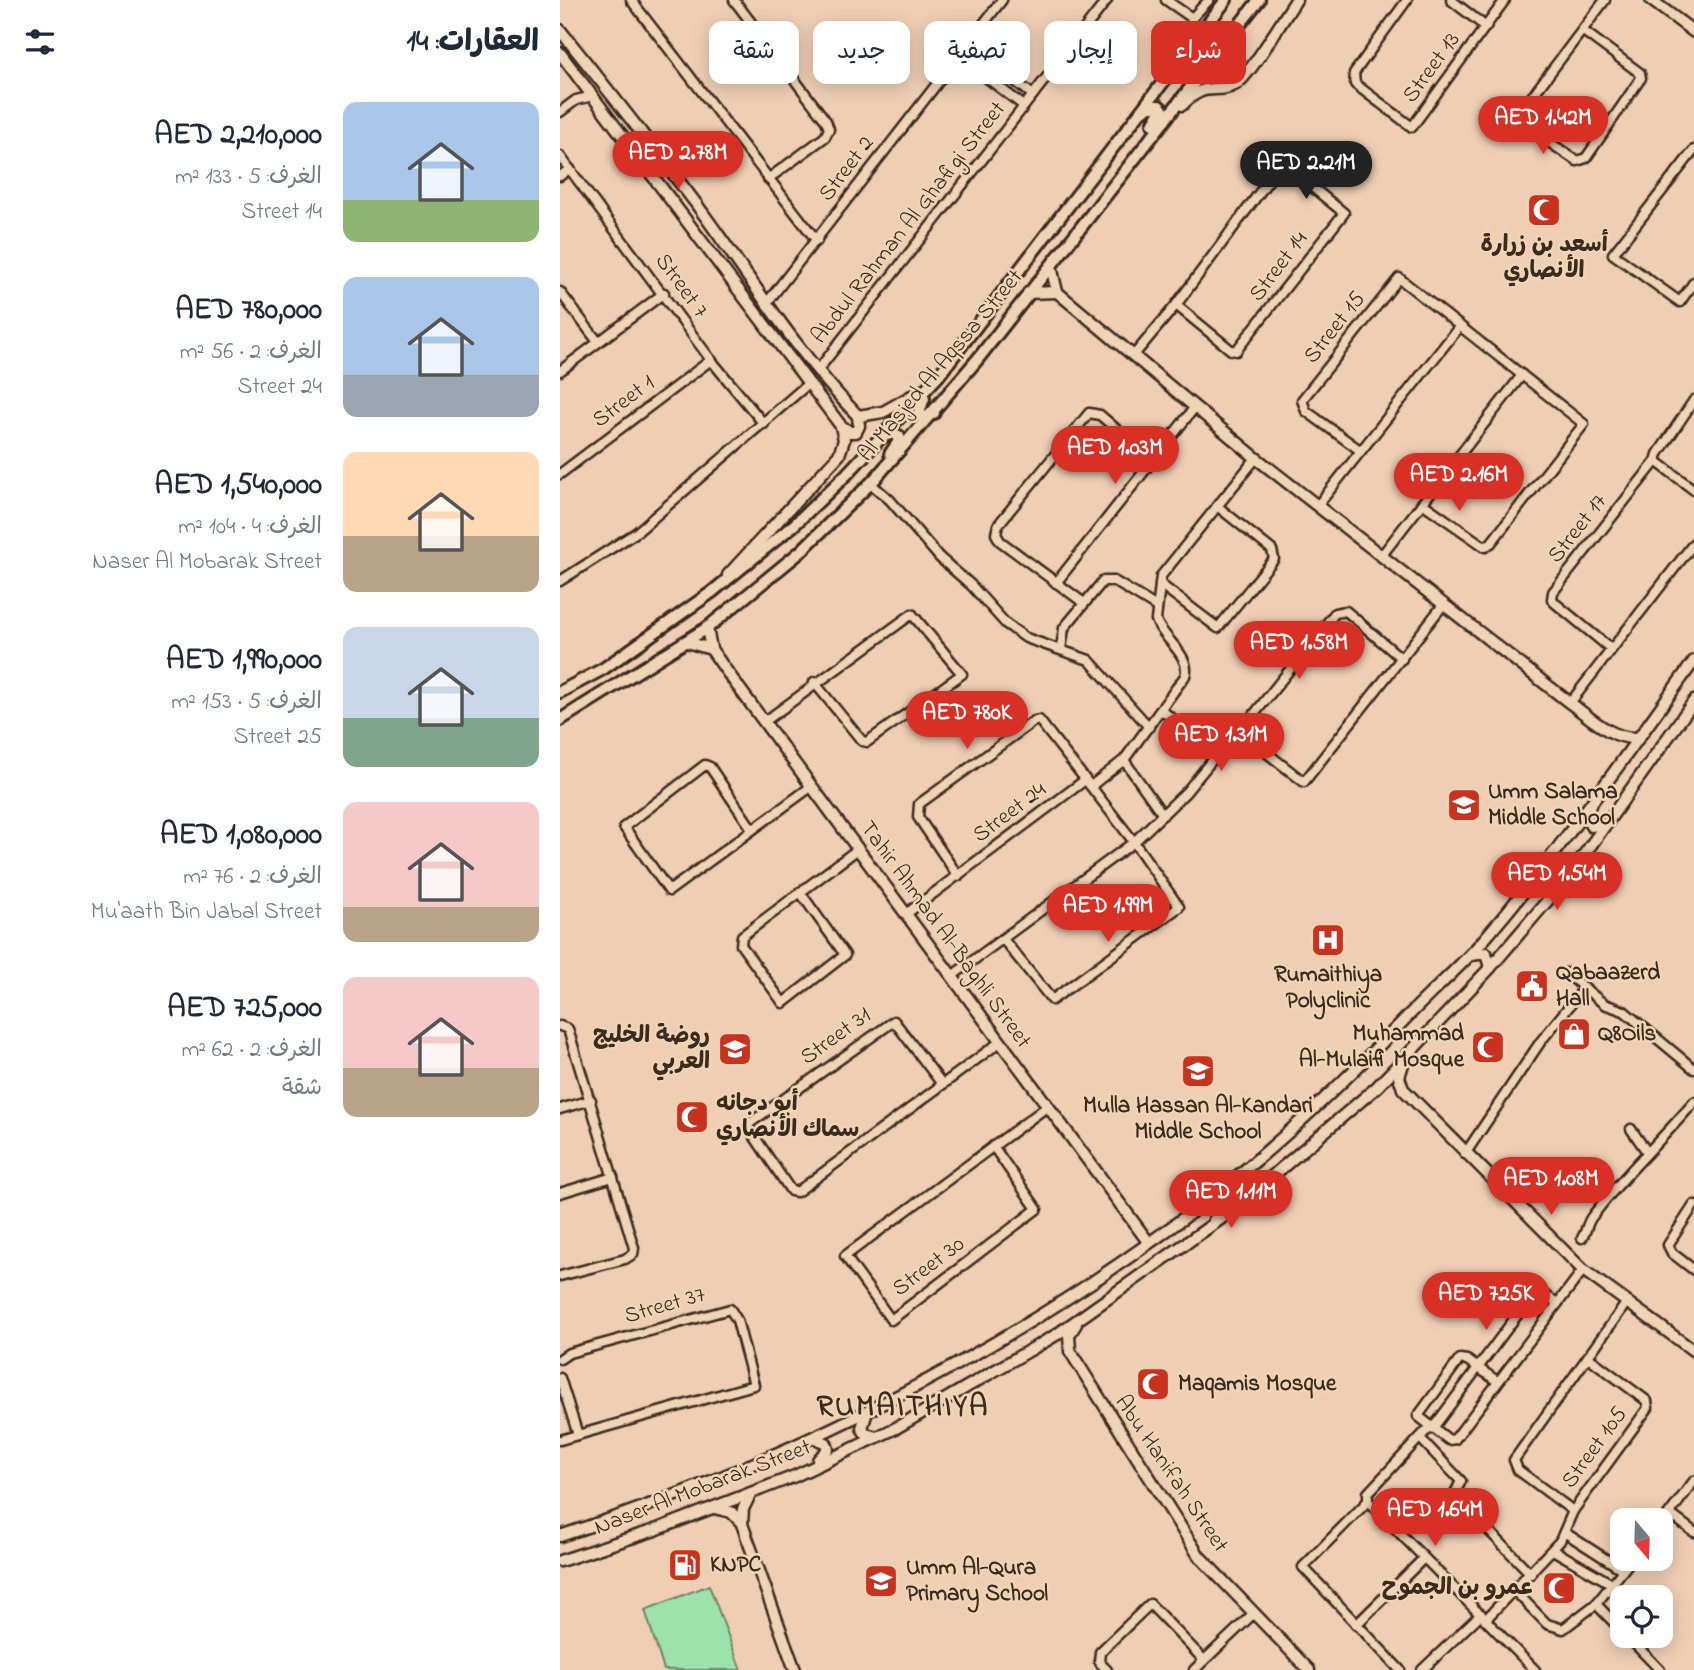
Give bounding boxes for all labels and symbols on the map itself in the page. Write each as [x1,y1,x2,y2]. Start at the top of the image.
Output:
street label: Street 13 [1395,26,1469,110]
street label: Abdul Rahman Al Ghafigi Street [804,94,1015,352]
pin: AED 1.42M [1463,96,1623,156]
street label: Street 2 [811,129,883,209]
pin: AED 2.78M [598,132,758,191]
pin: AED 2.21M [1226,142,1386,201]
mosque icon: أسعد بن زرارة الأنصاري [1525,191,1563,229]
street label: Street 14 [1242,225,1317,309]
place label: أسعد بن زرارة الأنصاري [1480,229,1609,288]
street label: Street 7 [646,247,716,326]
street label: Al Masjed Al Aqssa Street [850,262,1032,469]
street label: Street 15 [1296,285,1374,371]
street label: Street 1 [586,367,662,437]
pin: AED 1.03M [1035,426,1195,486]
pin: AED 2.16M [1379,454,1539,513]
street label: Street 17 [1540,487,1616,571]
pin: AED 1.58M [1219,622,1379,681]
pin: AED 780K [895,692,1039,751]
pin: AED 1.31M [1141,714,1301,773]
street label: Street 24 [966,774,1054,852]
place label: Umm Salama Middle School [1488,776,1618,835]
school or university icon: Umm Salama Middle School [1445,786,1483,824]
street label: Tahir Ahmad Al-Baghli Street [850,814,1039,1056]
pin: AED 1.54M [1477,852,1637,912]
pin: AED 1.99M [1028,884,1188,944]
hospital icon: Rumaithiya Polyclinic [1309,921,1347,959]
place label: Qabaazerd Hall [1556,957,1660,1016]
place label: Rumaithiya Polyclinic [1274,959,1382,1020]
public building icon: Qabaazerd Hall [1513,967,1551,1005]
street label: Street 31 [794,1000,878,1074]
shop icon: Q8Oils [1555,1015,1593,1053]
place label: Muhammad Al-Mulaifi Mosque [1299,1018,1465,1077]
place label: Q8Oils [1598,1018,1657,1051]
place label: روضة الخليج العربي [593,1020,710,1081]
mosque icon: Muhammad Al-Mulaifi Mosque [1469,1028,1507,1066]
school or university icon: روضة الخليج العربي [716,1030,754,1068]
school or university icon: Mulla Hassan Al-Kandari Middle School [1179,1052,1217,1090]
place label: أبو دجانه سماك الأنصاري [716,1088,859,1147]
place label: Mulla Hassan Al-Kandari Middle School [1083,1090,1313,1149]
mosque icon: أبو دجانه سماك الأنصاري [673,1098,711,1136]
pin: AED 1.08M [1471,1158,1631,1217]
pin: AED 1.11M [1151,1170,1311,1230]
street label: Street 30 [886,1229,972,1305]
pin: AED 725K [1414,1272,1558,1332]
street label: Street 37 [621,1279,710,1333]
mosque icon: Maqamis Mosque [1134,1365,1172,1403]
place label: Maqamis Mosque [1178,1368,1337,1401]
district label: RUMAITHIYA [816,1386,990,1430]
street label: Abu Hanifah Street [1106,1388,1236,1560]
street label: Street 105 [1554,1400,1636,1496]
street label: Naser Al Mobarak Street [590,1431,816,1545]
pin: AED 1.64M [1355,1488,1515,1548]
north arrow [1610,1508,1673,1572]
fuel station icon: KNPC [666,1546,704,1584]
place label: KNPC [710,1549,762,1582]
place label: Umm Al-Qura Primary School [906,1552,1048,1613]
school or university icon: Umm Al-Qura Primary School [862,1562,900,1600]
mosque icon: عمرو بن الجموح [1540,1569,1578,1607]
place label: عمرو بن الجموح [1381,1572,1534,1605]

